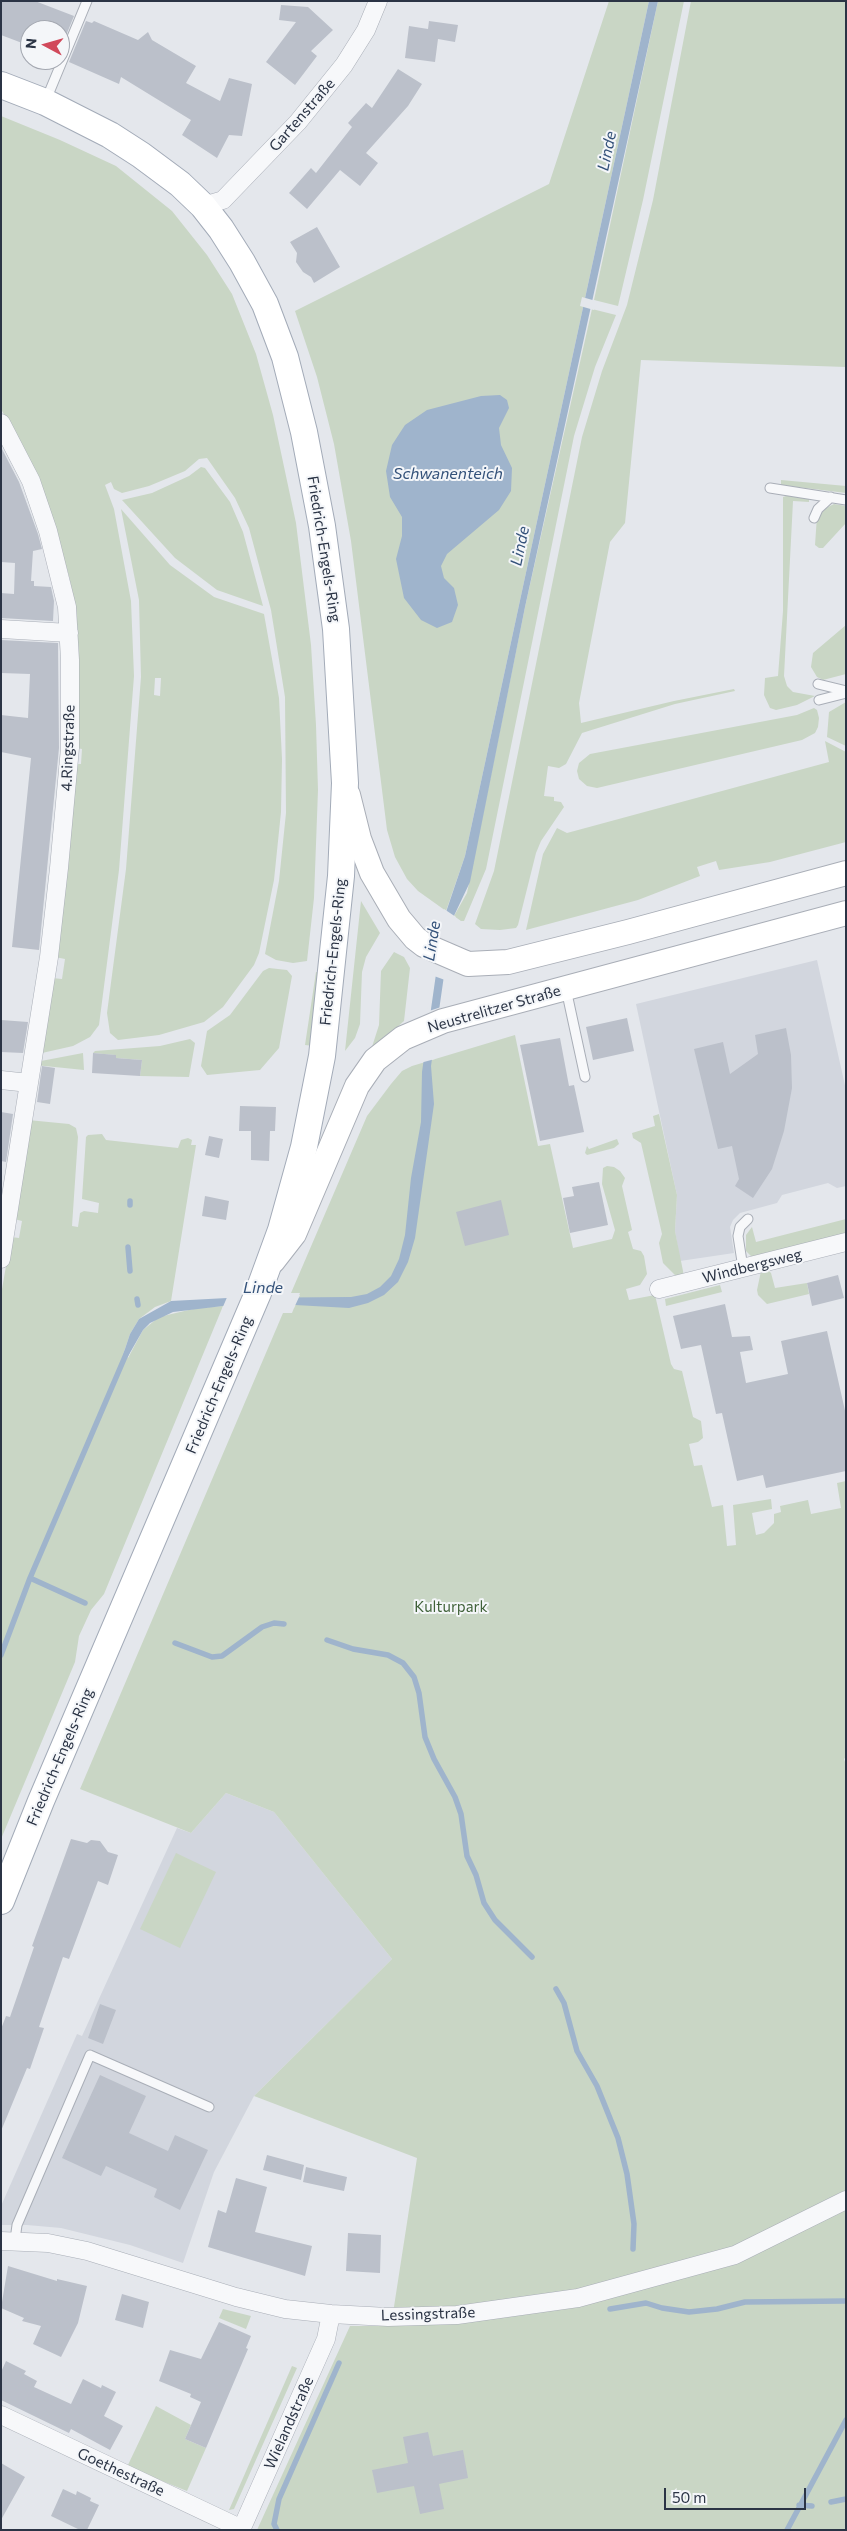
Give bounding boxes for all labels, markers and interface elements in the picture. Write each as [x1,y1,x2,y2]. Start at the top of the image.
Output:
north arrow [20,20,70,70]
text: N [22,37,40,50]
street label: Gartenstraße [265,75,339,155]
water label: Linde [593,129,621,173]
water label: Schwanenteich [393,464,503,484]
street label: Friedrich-Engels-Ring [304,475,344,623]
water label: Linde [506,524,534,568]
street label: 4.Ringstraße [57,704,79,792]
street label: Friedrich-Engels-Ring [316,877,350,1027]
water label: Linde [419,920,445,962]
street label: Neustrelitzer Straße [425,981,563,1037]
street label: Windbergsweg [700,1245,804,1287]
water label: Linde [243,1278,283,1298]
street label: Friedrich-Engels-Ring [182,1313,256,1457]
park label: Kulturpark [414,1598,488,1616]
street label: Friedrich-Engels-Ring [23,1685,97,1829]
street label: Lessingstraße [381,2303,475,2325]
street label: Wielandstraße [261,2374,317,2472]
street label: Goethestraße [75,2444,167,2500]
scale bar [667,2478,810,2510]
text: 50 m [672,2488,706,2506]

